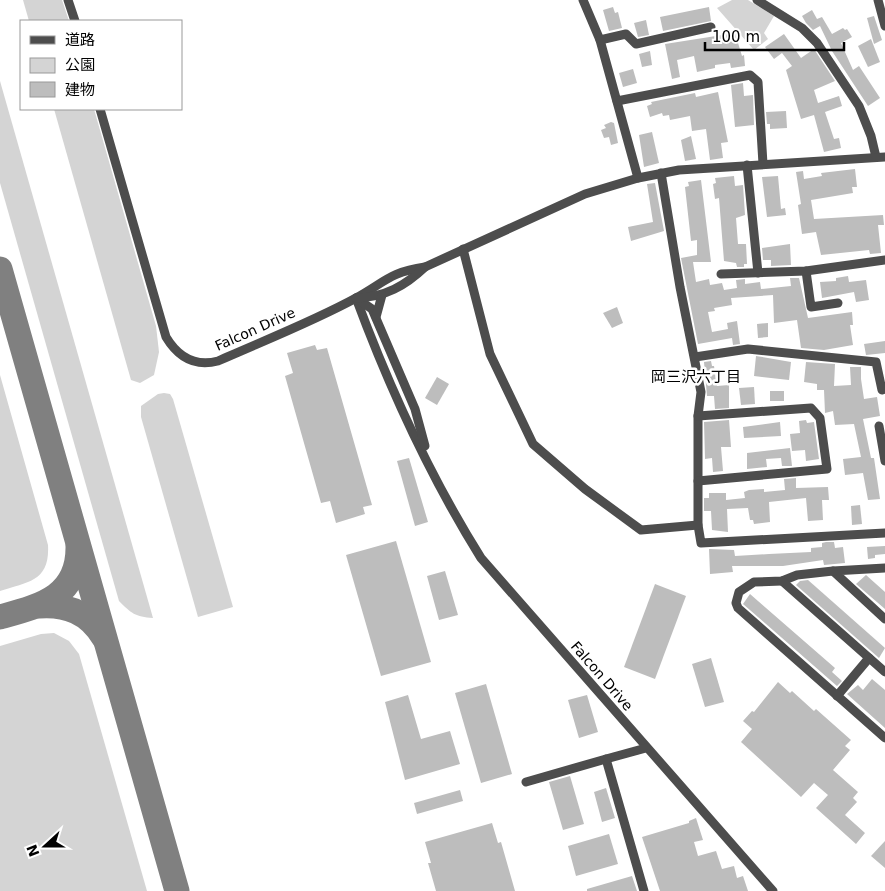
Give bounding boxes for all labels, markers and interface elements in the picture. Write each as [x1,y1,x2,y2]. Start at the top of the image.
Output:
legend [20,20,182,110]
scale bar [705,20,844,52]
text: 100 m [712,28,760,46]
text: 道路 [65,31,95,49]
text: 公園 [65,56,95,74]
text: 建物 [65,81,95,99]
street label: Falcon Drive [212,304,298,354]
district label: 岡三沢六丁目 [651,368,741,386]
street label: Falcon Drive [568,638,636,714]
north arrow [20,821,70,871]
text: N [23,842,42,859]

